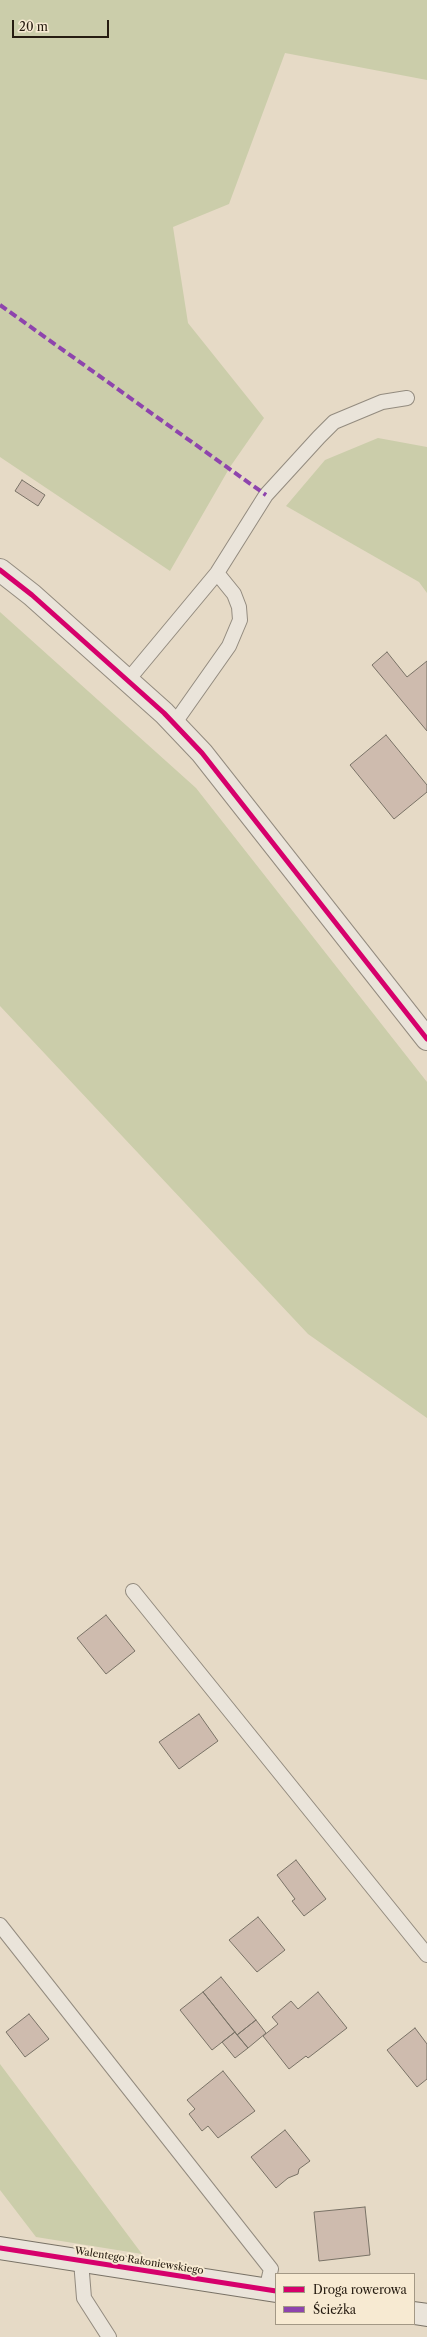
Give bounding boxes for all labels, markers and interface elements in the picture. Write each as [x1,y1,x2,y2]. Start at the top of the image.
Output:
scale bar [14,12,111,38]
text: 20 m [19,19,48,34]
street label: Walentego Rakoniewskiego [74,2245,204,2277]
legend [275,2273,415,2325]
text: Droga rowerowa [313,2282,407,2297]
text: Ścieżka [313,2302,356,2317]

